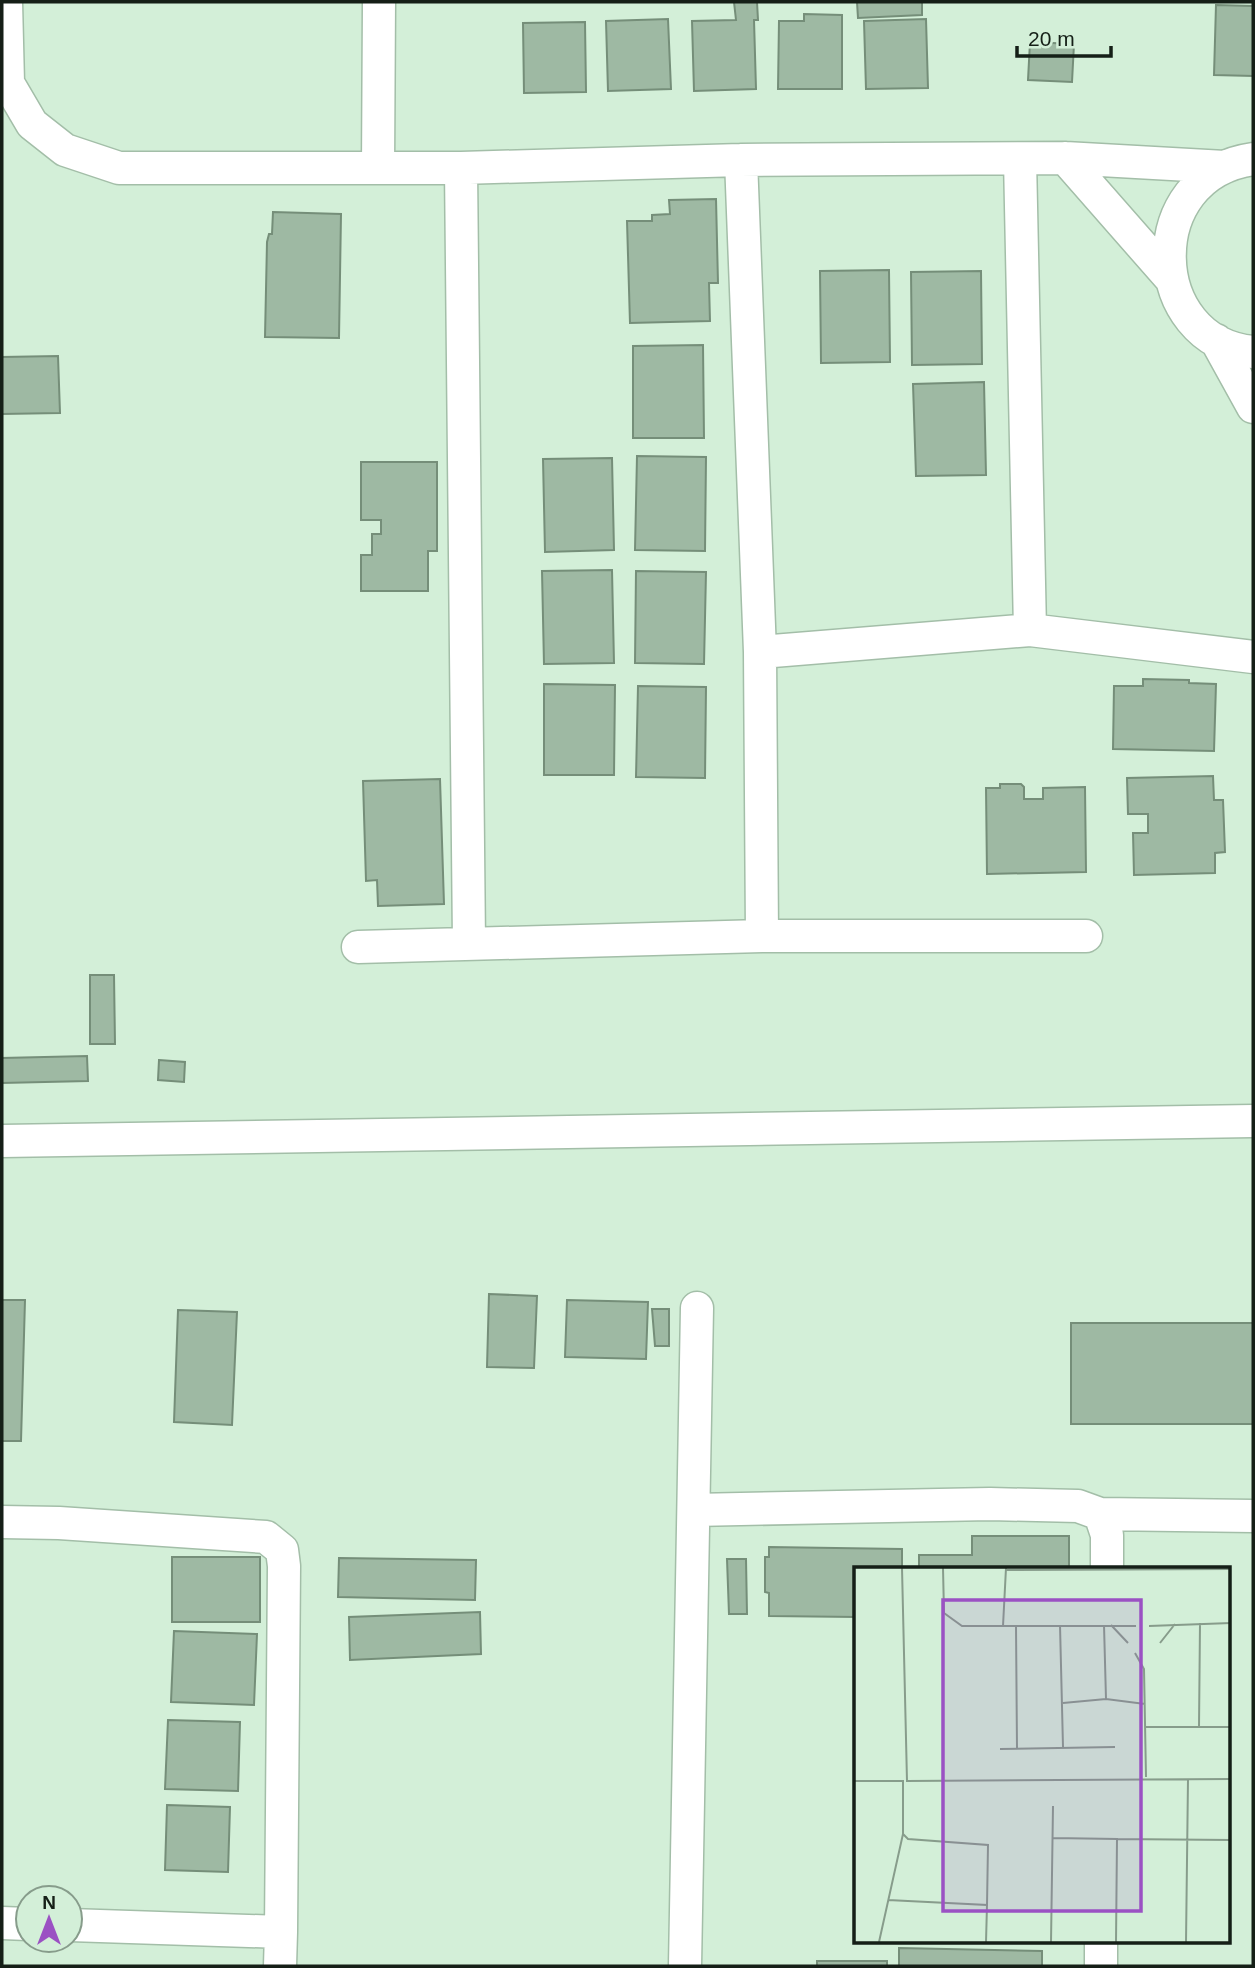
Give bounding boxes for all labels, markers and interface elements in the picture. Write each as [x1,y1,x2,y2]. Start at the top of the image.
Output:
scale bar [1017,14,1112,58]
text: 20 m [1028,27,1075,50]
inset map [854,1567,1230,1944]
north arrow [14,1884,84,1954]
text: N [42,1892,56,1913]

